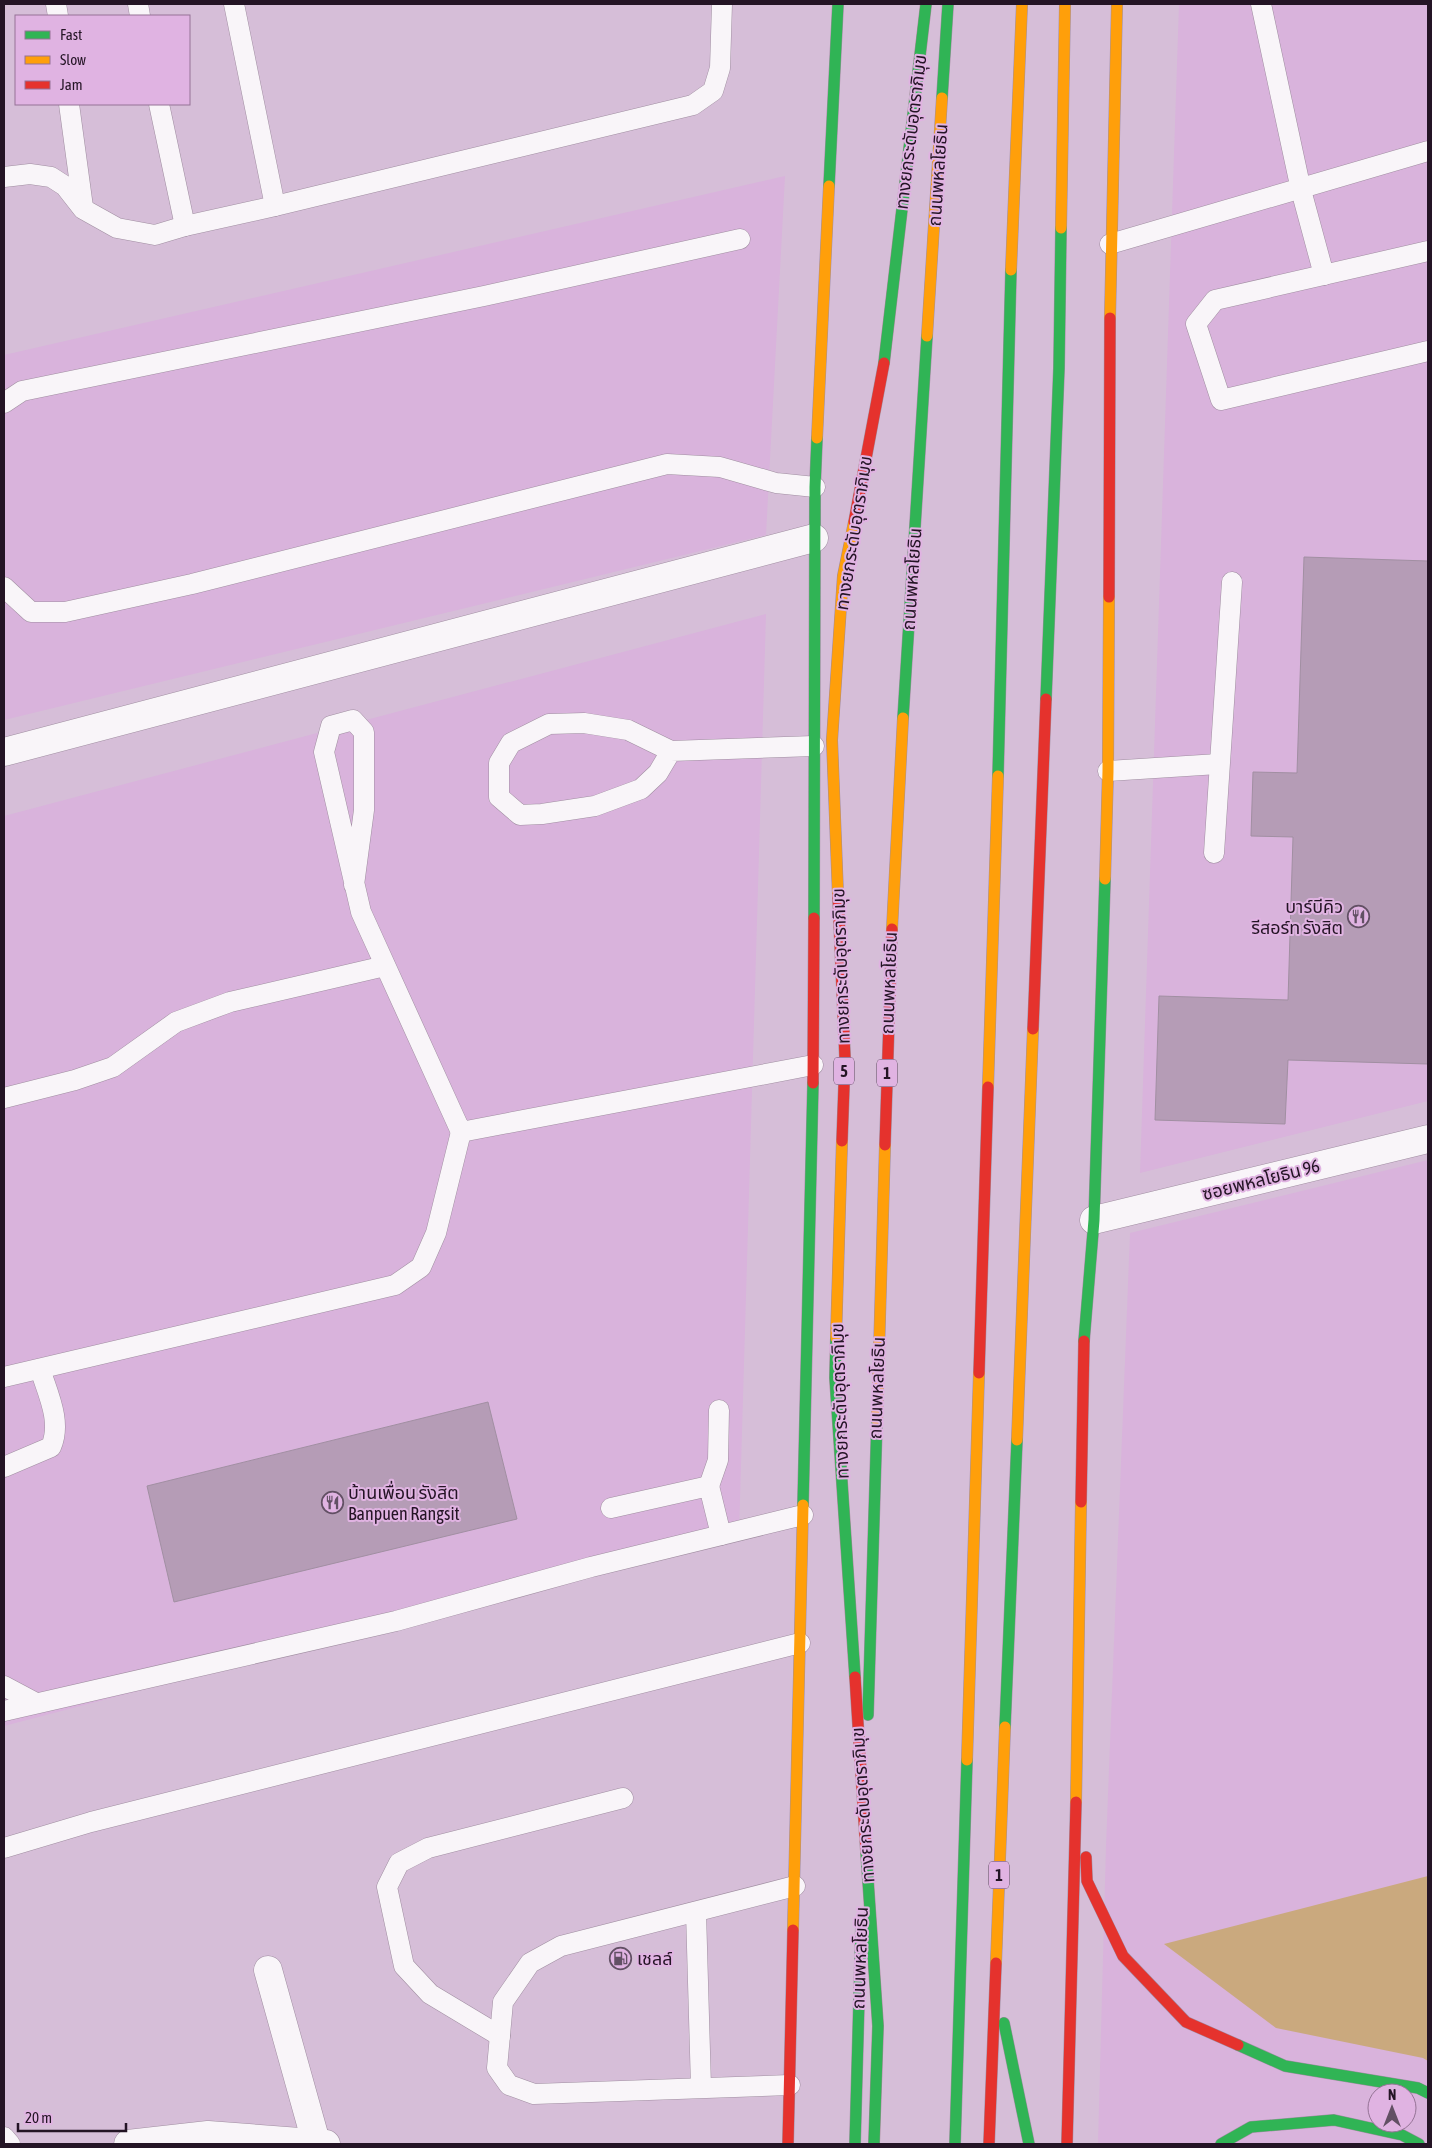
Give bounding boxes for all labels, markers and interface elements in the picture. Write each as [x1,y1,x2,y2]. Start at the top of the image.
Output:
legend [15,15,190,105]
text: Fast [60,26,82,43]
text: Slow [60,51,86,68]
street label: ทางยกระดับอุตราภิมุข [891,53,931,211]
text: Jam [60,76,83,93]
street label: ถนนพหลโยธิน [923,123,952,227]
street label: ทางยกระดับอุตราภิมุข [831,454,877,612]
street label: ถนนพหลโยธิน [897,527,926,631]
street label: ทางยกระดับอุตราภิมุข [827,888,855,1044]
place label: บาร์บีคิว รีสอร์ท รังสิต [1251,896,1343,938]
restaurant icon: บาร์บีคิว รีสอร์ท รังสิต [1347,905,1371,929]
street label: ถนนพหลโยธิน [876,931,901,1035]
road number: 5 [834,1058,854,1084]
road number: 1 [877,1060,897,1086]
street label: ซอยพหลโยธิน 96 [1200,1155,1322,1204]
street label: ทางยกระดับอุตราภิมุข [826,1323,854,1479]
street label: ถนนพหลโยธิน [864,1336,889,1440]
place label: บ้านเพื่อน รังสิต Banpuen Rangsit [348,1480,460,1524]
restaurant icon: บ้านเพื่อน รังสิต Banpuen Rangsit [320,1491,344,1515]
street label: ทางยกระดับอุตราภิมุข [847,1726,879,1884]
road number: 1 [989,1862,1009,1888]
street label: ถนนพหลโยธิน [847,1906,872,2010]
fuel station icon: เชลล์ [609,1947,633,1971]
place label: เชลล์ [637,1948,673,1969]
north arrow [1367,2083,1417,2133]
text: N [1388,2087,1396,2103]
scale bar [18,2100,125,2132]
text: 20 m [25,2109,52,2126]

